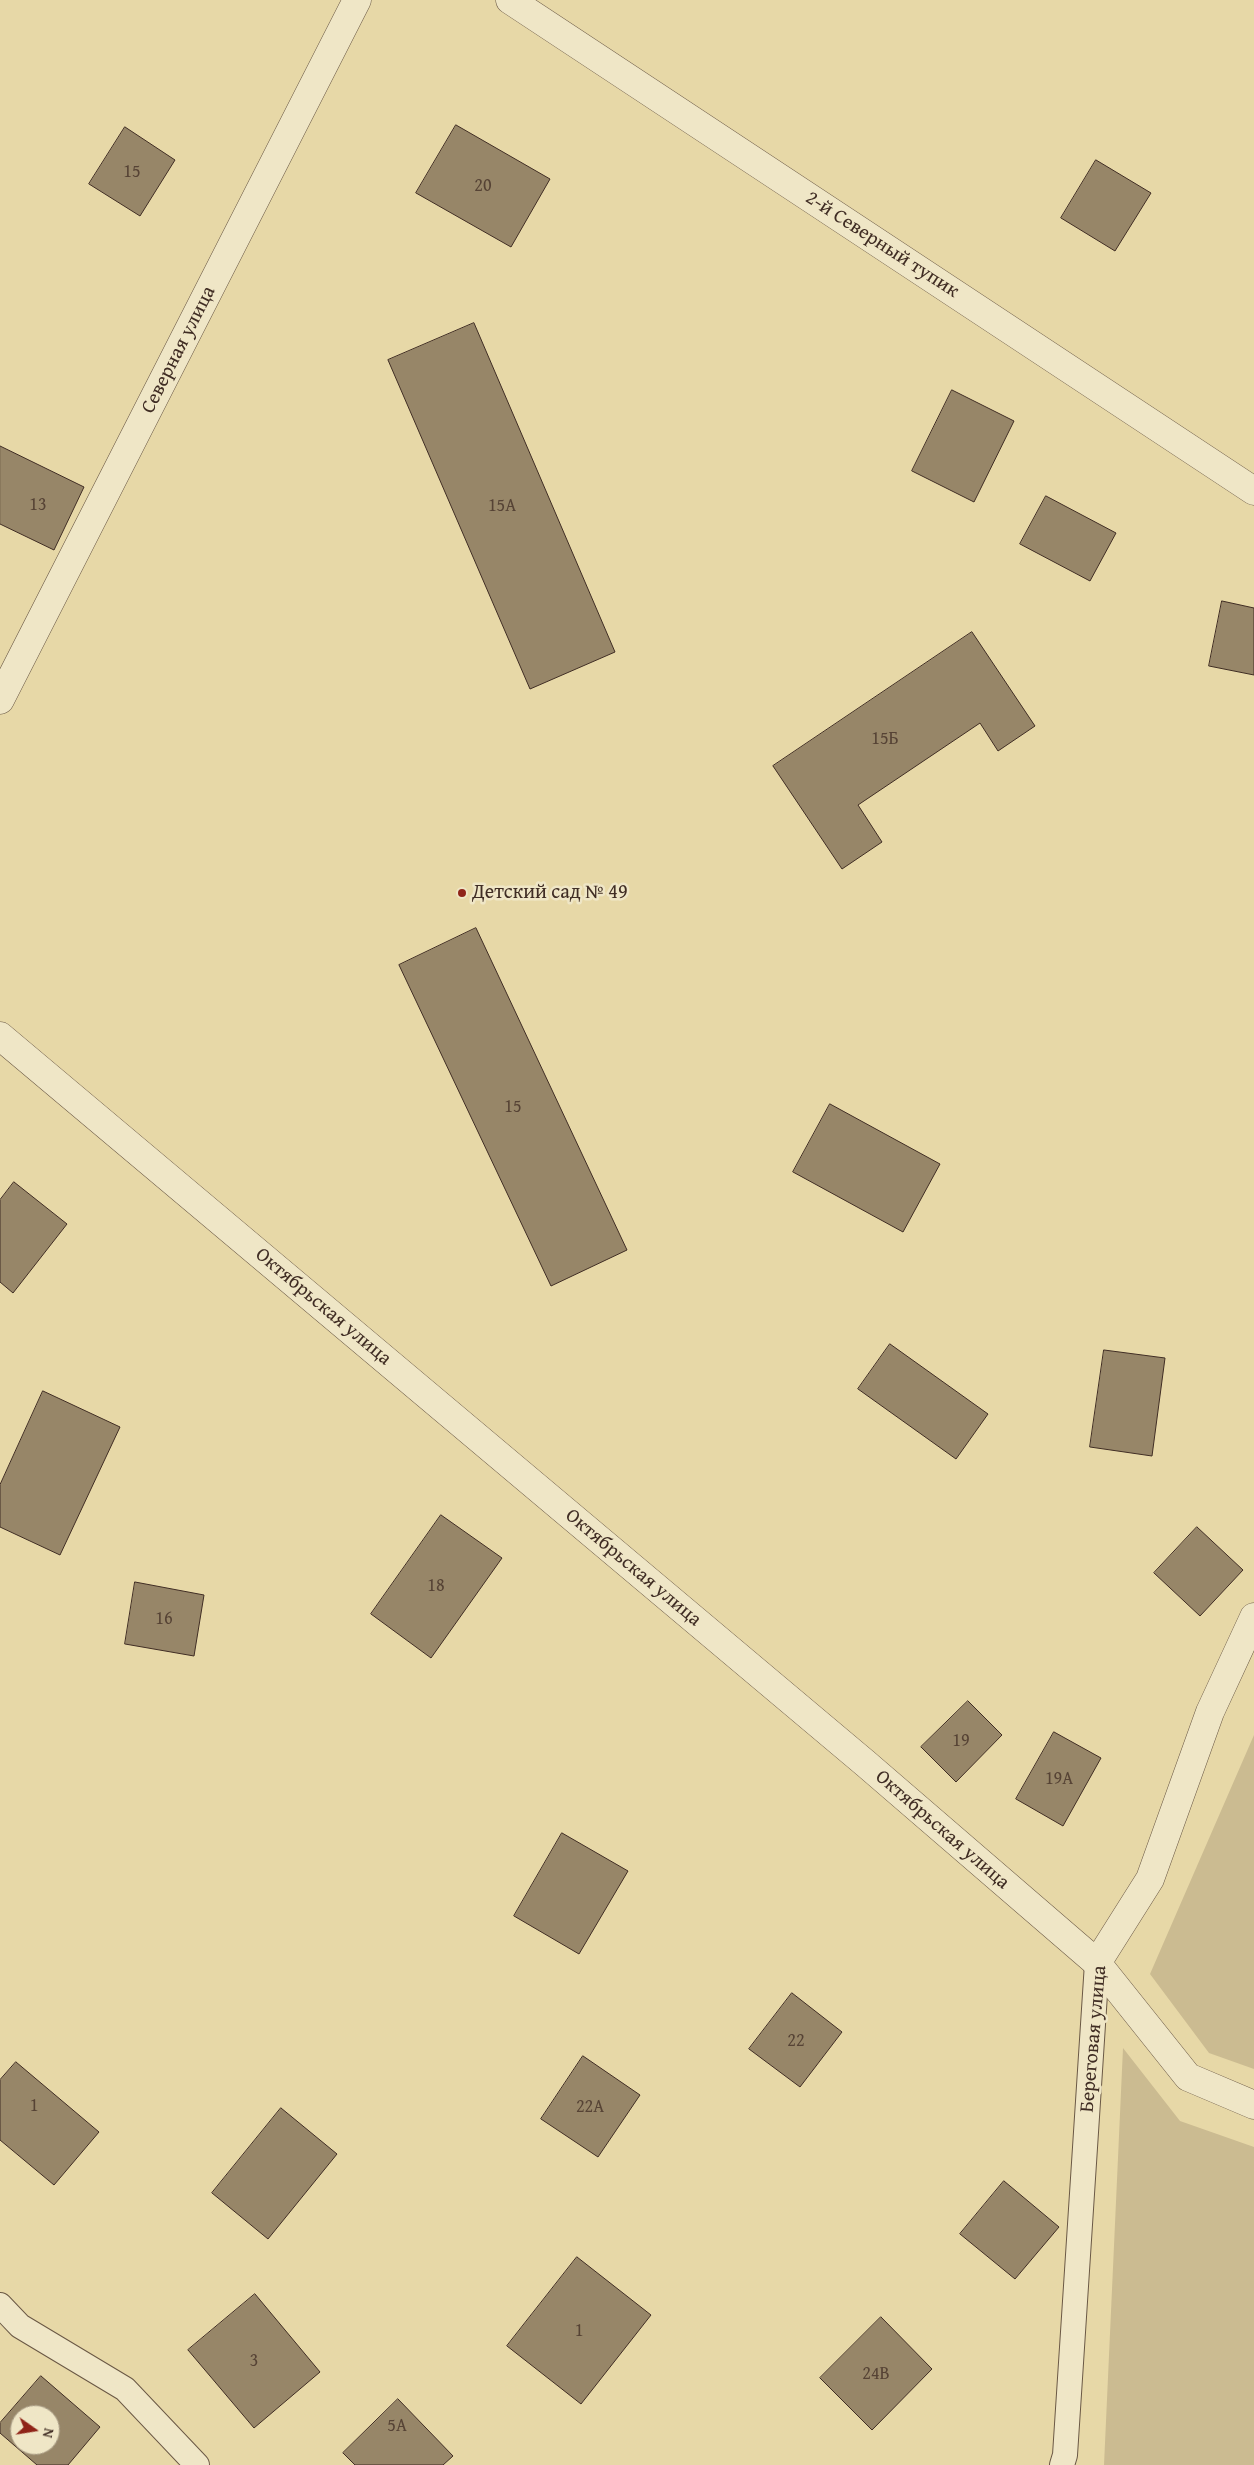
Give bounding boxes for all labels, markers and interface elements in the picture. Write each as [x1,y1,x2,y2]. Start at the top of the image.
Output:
house number: 15 [123,161,141,183]
house number: 20 [474,175,492,197]
street label: 2-й Северный тупик [801,186,963,304]
street label: Северная улица [137,282,221,418]
house number: 13 [29,494,47,516]
house number: 15А [488,495,516,517]
house number: 15Б [871,728,899,750]
place label: Детский сад № 49 [472,881,628,905]
marker: Детский сад № 49 [456,887,468,899]
house number: 15 [504,1096,522,1118]
street label: Октябрьская улица [250,1243,396,1371]
street label: Октябрьская улица [560,1504,706,1632]
house number: 18 [427,1575,445,1597]
house number: 16 [155,1608,173,1630]
house number: 19 [952,1730,970,1752]
street label: Октябрьская улица [870,1765,1014,1895]
house number: 19А [1045,1768,1073,1790]
street label: Береговая улица [1076,1965,1112,2113]
house number: 22 [787,2030,805,2052]
house number: 1 [30,2095,38,2117]
house number: 22А [576,2096,604,2118]
house number: 1 [575,2320,583,2342]
house number: 3 [250,2350,258,2372]
house number: 24В [862,2363,890,2385]
north arrow [10,2405,60,2455]
house number: 5А [387,2415,407,2437]
text: N [38,2426,59,2440]

